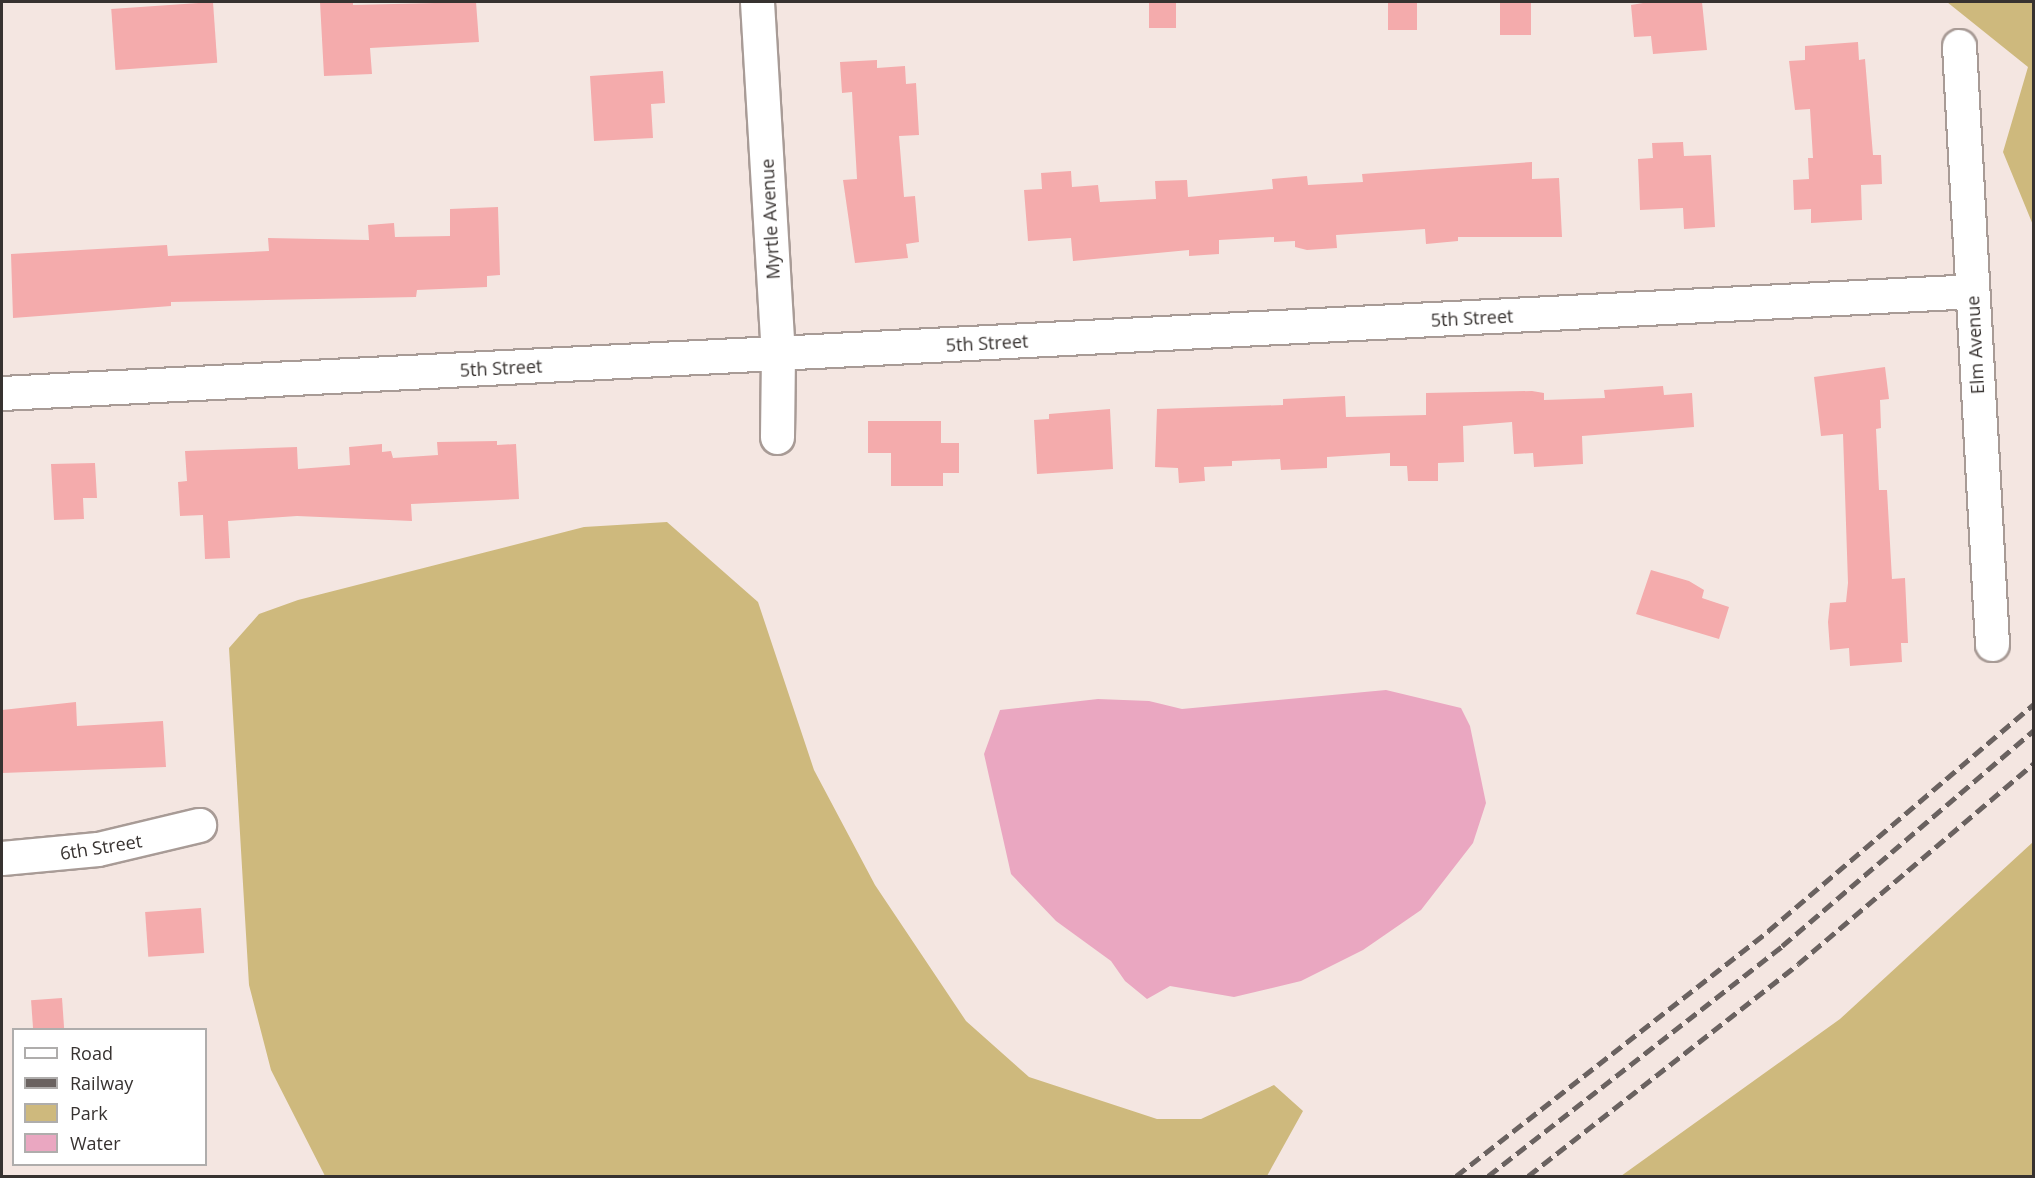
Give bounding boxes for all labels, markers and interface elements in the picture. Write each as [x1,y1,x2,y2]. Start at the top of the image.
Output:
street label: Myrtle Avenue [756,158,784,280]
street label: Elm Avenue [1962,295,1988,395]
street label: 5th Street [1430,305,1514,331]
street label: 5th Street [945,330,1029,356]
street label: 5th Street [459,355,543,381]
street label: 6th Street [58,830,144,864]
legend [12,1028,207,1166]
text: Road [70,1041,113,1065]
text: Railway [70,1071,133,1095]
text: Park [70,1101,108,1125]
text: Water [70,1131,121,1155]

